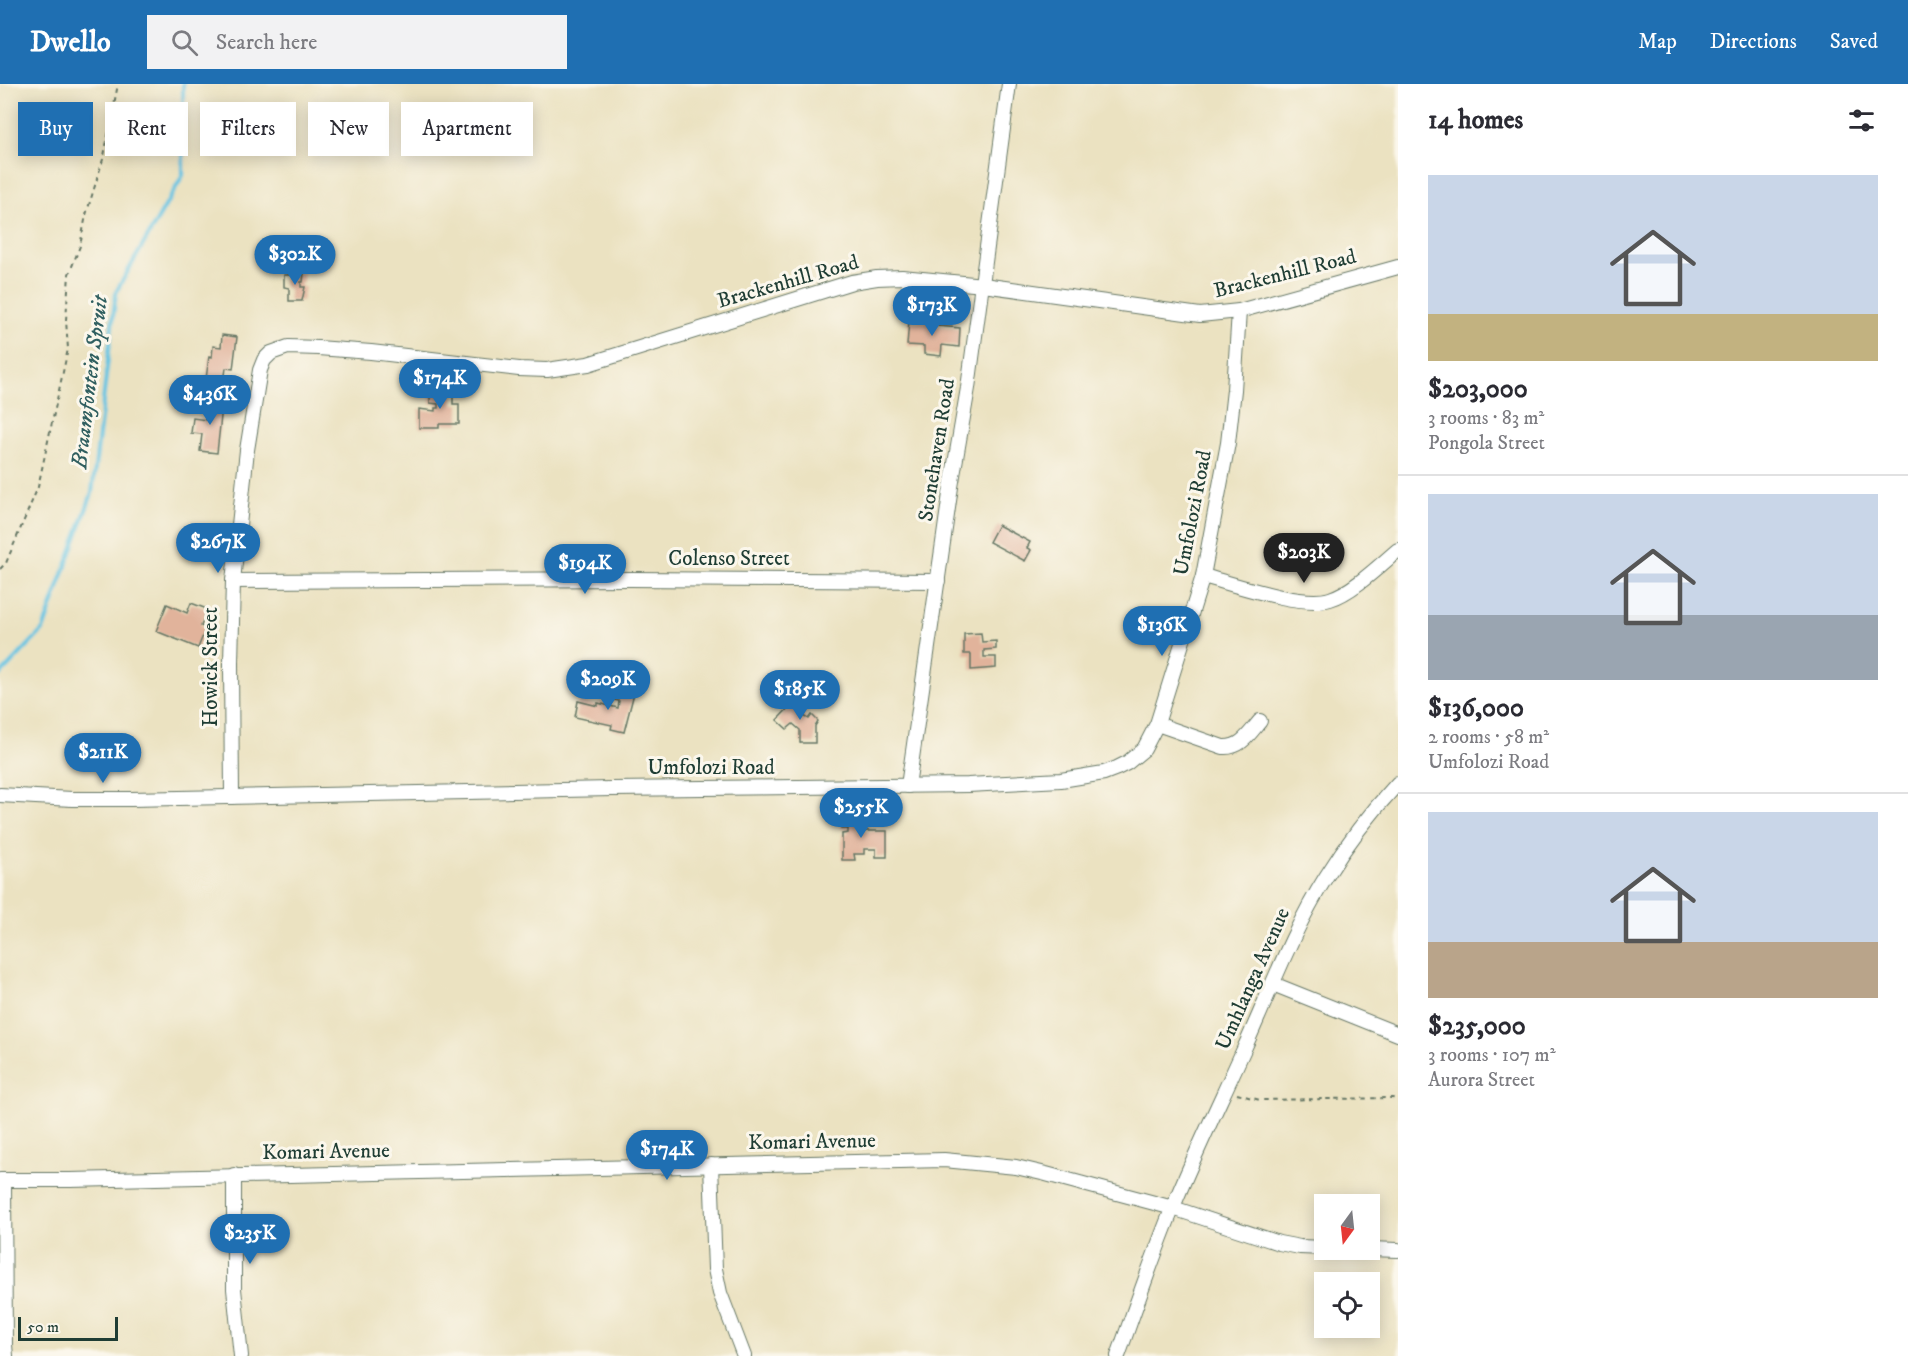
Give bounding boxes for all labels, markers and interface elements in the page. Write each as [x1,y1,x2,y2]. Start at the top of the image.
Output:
search box [147,15,567,69]
text: Dwello [30,25,111,60]
icon: search [168,26,201,59]
text: Search here [216,29,317,56]
text: Map [1638,29,1677,55]
text: Directions [1710,29,1797,55]
text: Saved [1830,29,1878,55]
chip: Buy [18,102,93,156]
chip: Rent [105,102,188,156]
chip: Filters [200,102,296,156]
chip: New [308,102,389,156]
chip: Apartment [401,102,533,156]
text: 14 homes [1428,104,1523,137]
icon: filters [1845,104,1878,137]
icon: home [1599,214,1707,322]
pin: $302K [253,235,337,286]
text: $302K [268,242,322,267]
street label: Brackenhill Road [1211,244,1359,304]
street label: Brackenhill Road [714,249,862,315]
pin: $173K [890,286,974,337]
water label: Braamfontein Spruit [66,293,114,471]
text: $173K [907,293,957,318]
pin: $174K [398,359,482,410]
text: $174K [413,366,467,391]
text: $203,000 [1428,373,1528,406]
pin: $436K [168,375,252,426]
street label: Stonehaven Road [913,376,961,523]
text: $436K [183,382,237,407]
text: 3 rooms · 83 m² [1428,406,1544,431]
text: Pongola Street [1428,431,1545,456]
street label: Umfolozi Road [1168,448,1218,578]
pin: $267K [176,523,260,574]
text: $267K [190,530,246,555]
pin: $203K [1262,533,1346,584]
icon: home [1599,533,1707,641]
text: $203K [1277,540,1331,565]
pin: $194K [543,544,627,595]
street label: Colenso Street [668,546,790,572]
text: $194K [558,551,612,576]
pin: $136K [1120,606,1204,657]
street label: Howick Street [198,607,224,727]
text: $136K [1137,613,1187,638]
pin: $209K [566,660,650,711]
text: $209K [580,667,636,692]
pin: $185K [758,670,842,721]
text: $185K [774,677,826,702]
text: $136,000 [1428,692,1524,725]
text: 2 rooms · 58 m² [1428,725,1549,750]
pin: $211K [61,733,145,784]
text: $211K [78,740,128,765]
text: Umfolozi Road [1428,750,1549,775]
street label: Umfolozi Road [647,755,775,781]
pin: $255K [819,788,903,839]
text: $255K [834,795,888,820]
icon: home [1599,851,1707,959]
street label: Umhlanga Avenue [1210,904,1296,1054]
text: $235,000 [1428,1010,1526,1043]
text: 3 rooms · 107 m² [1428,1043,1556,1068]
text: Aurora Street [1428,1068,1535,1093]
street label: Komari Avenue [748,1128,876,1156]
pin: $174K [625,1130,709,1181]
text: $174K [640,1137,694,1162]
street label: Komari Avenue [262,1138,390,1166]
north arrow [1314,1194,1380,1260]
map controls [1314,1194,1380,1338]
pin: $235K [208,1214,292,1265]
text: $235K [224,1221,276,1246]
button: locate [1314,1272,1380,1338]
scale bar [18,1314,118,1342]
text: 50 m [27,1317,59,1337]

